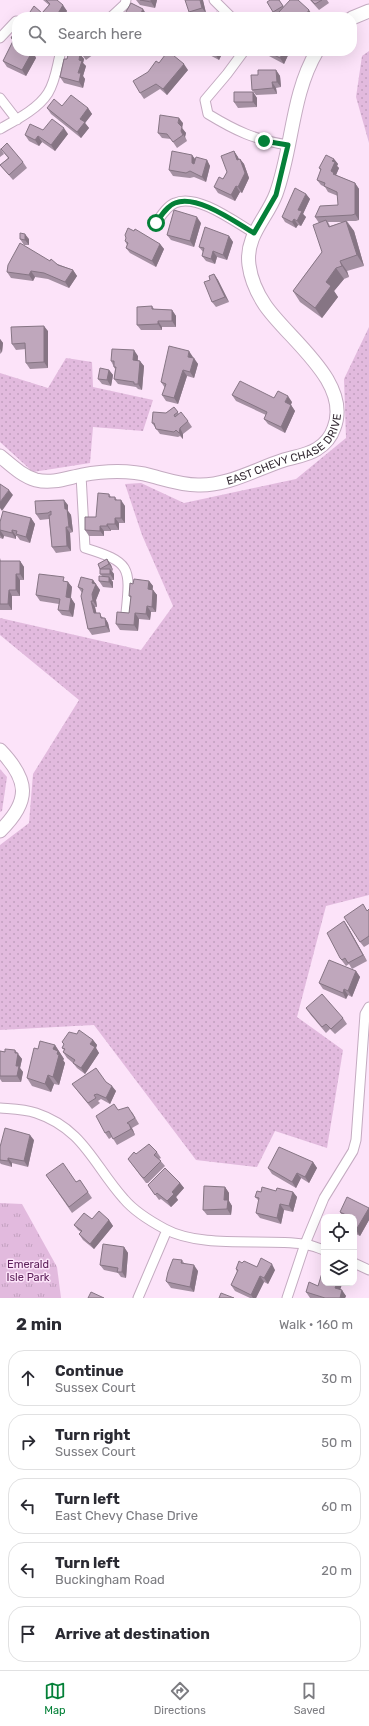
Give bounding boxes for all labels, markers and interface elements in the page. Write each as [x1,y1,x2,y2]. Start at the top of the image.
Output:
search box [12,12,357,56]
icon: search [26,23,48,45]
text: Search here [58,25,142,43]
route end [255,132,273,150]
route start [147,214,165,232]
street label: EAST CHEVY CHASE DRIVE [225,413,344,488]
map controls [321,1214,357,1286]
button: locate [321,1214,357,1250]
button: layers [321,1250,357,1286]
park label: Emerald Isle Park [6,1258,50,1284]
text: 2 min [16,1314,62,1334]
text: Walk · 160 m [279,1317,353,1332]
text: Continue [55,1362,124,1380]
icon: ahead [17,1367,39,1389]
text: 30 m [321,1371,352,1386]
text: Sussex Court [55,1380,135,1395]
text: Turn right [55,1426,130,1444]
icon: right [17,1431,39,1453]
text: 50 m [321,1435,352,1450]
text: Sussex Court [55,1444,135,1459]
text: Turn left [55,1490,120,1508]
icon: left [17,1495,39,1517]
text: 60 m [321,1499,352,1514]
text: East Chevy Chase Drive [55,1508,198,1523]
text: Turn left [55,1554,120,1572]
icon: left [17,1559,39,1581]
text: 20 m [321,1563,352,1578]
text: Buckingham Road [55,1572,165,1587]
icon: arrive [17,1623,39,1645]
text: Arrive at destination [55,1625,210,1643]
tab: Map [44,1680,66,1717]
tab: Directions [154,1680,206,1717]
tab: Saved [294,1680,325,1717]

